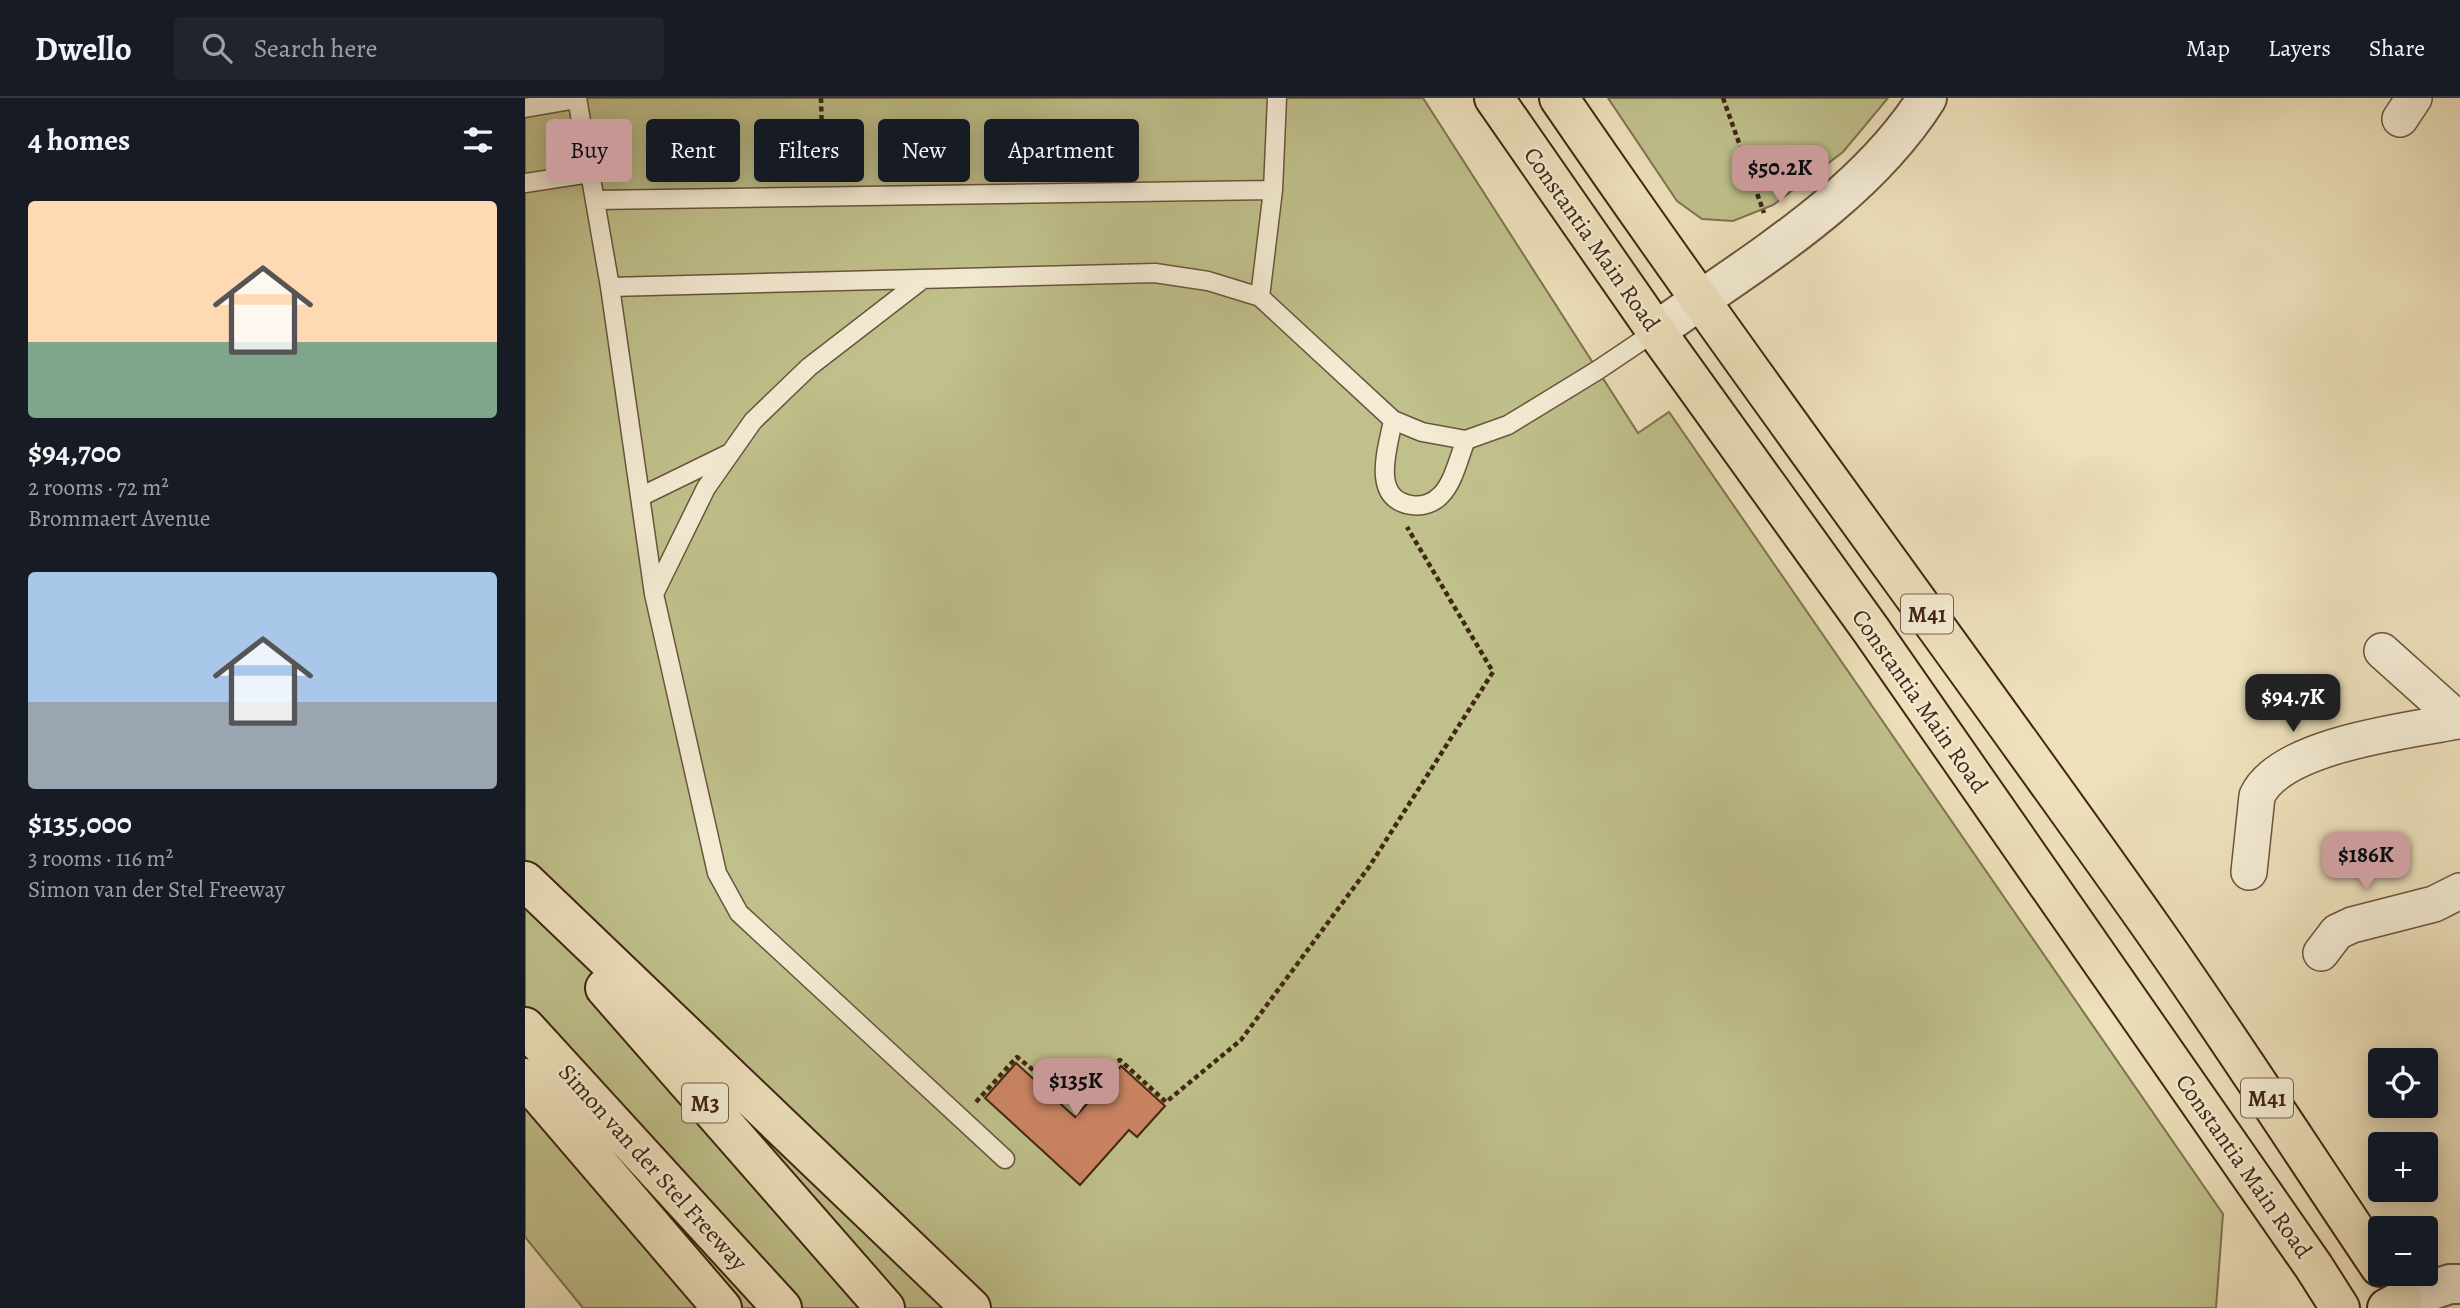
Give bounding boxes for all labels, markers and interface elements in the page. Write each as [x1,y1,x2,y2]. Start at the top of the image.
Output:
search box [174,17,664,80]
text: Dwello [35,26,132,71]
icon: search [198,29,236,67]
text: Search here [254,31,377,66]
text: Map [2186,32,2230,64]
text: Layers [2268,32,2331,64]
text: Share [2369,32,2425,64]
chip: Buy [546,119,632,182]
chip: Rent [646,119,740,182]
chip: Filters [754,119,864,182]
chip: New [878,119,970,182]
chip: Apartment [984,119,1139,182]
text: 4 homes [28,120,130,160]
icon: filters [459,121,497,159]
street label: Constantia Main Road [1516,140,1668,338]
pin: $50.2K [1723,146,1837,205]
text: $50.2K [1748,152,1812,183]
icon: home [200,247,326,373]
text: $94,700 [28,432,121,472]
text: 2 rooms · 72 m² [28,472,169,503]
text: Brommaert Avenue [28,503,210,534]
road number: M41 [1901,594,1953,634]
street label: Constantia Main Road [1844,602,1996,800]
icon: home [200,618,326,744]
pin: $94.7K [2236,674,2350,734]
text: $94.7K [2261,681,2325,712]
text: $135,000 [28,803,132,843]
pin: $186K [2317,832,2415,892]
text: $186K [2338,839,2394,870]
text: 3 rooms · 116 m² [28,843,173,874]
text: Simon van der Stel Freeway [28,874,285,905]
map controls [2368,1048,2438,1286]
button: locate [2368,1048,2438,1118]
street label: Simon van der Stel Freeway [551,1057,755,1278]
pin: $135K [1027,1058,1125,1118]
text: $135K [1049,1065,1103,1096]
street label: Constantia Main Road [2168,1067,2320,1265]
road number: M41 [2241,1079,2293,1118]
road number: M3 [682,1084,728,1122]
button: + [2368,1132,2438,1202]
button: − [2368,1216,2438,1286]

